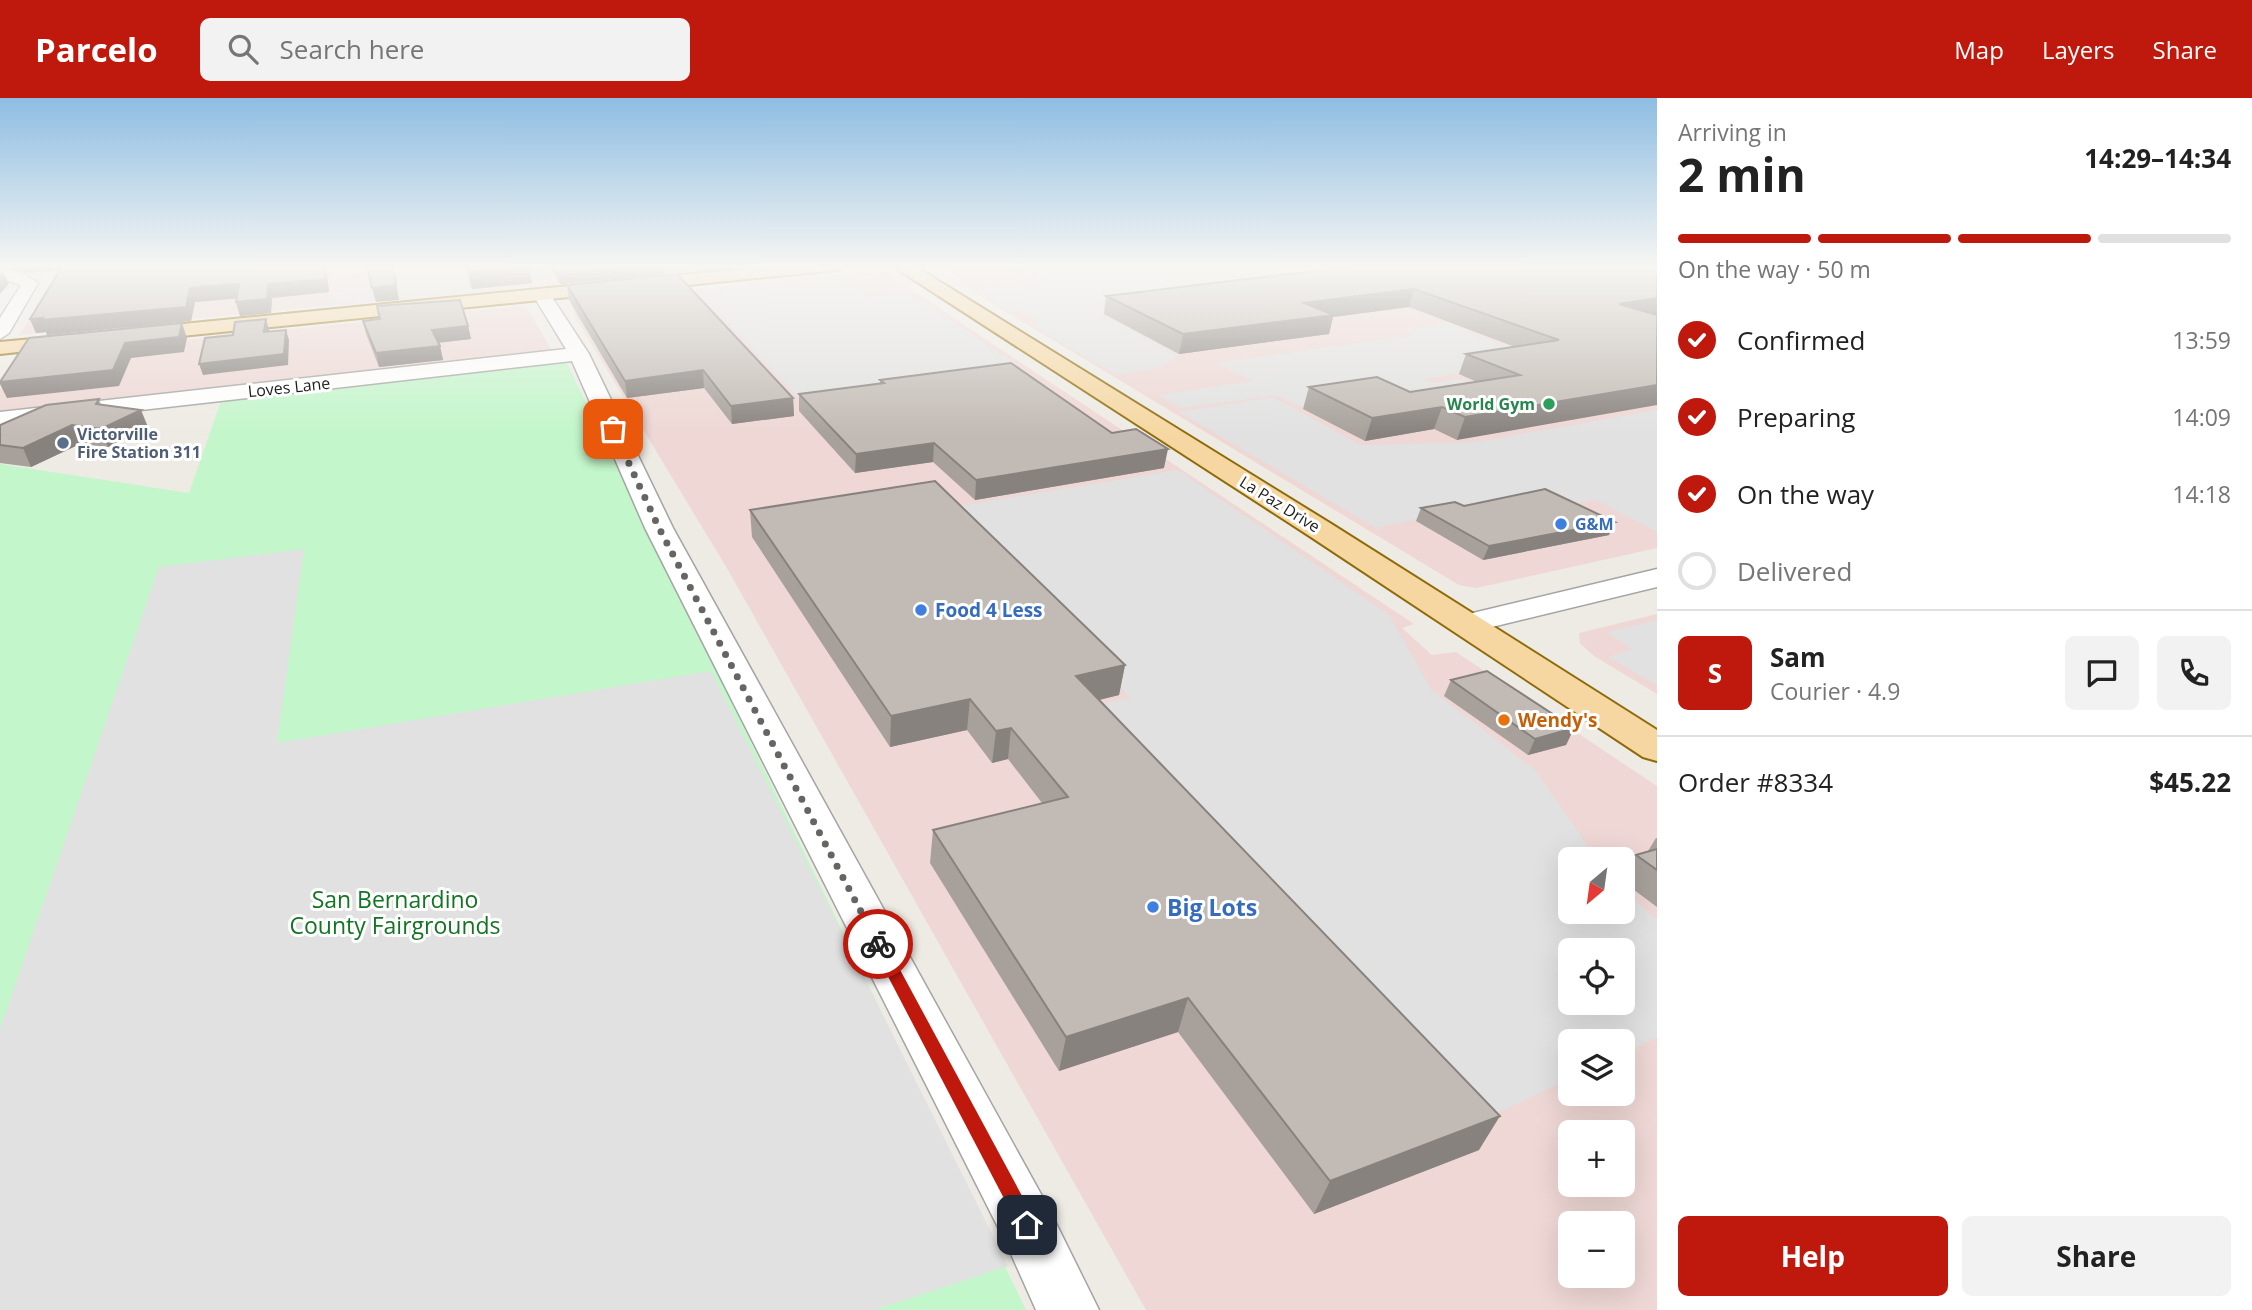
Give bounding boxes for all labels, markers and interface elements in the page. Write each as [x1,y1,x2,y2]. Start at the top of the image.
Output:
search box [200,18,690,81]
text: Parcelo [35,27,158,72]
icon: search [224,30,262,68]
text: Search here [280,31,424,67]
text: Map [1954,33,2004,66]
text: Layers [2042,33,2115,66]
text: Share [2153,33,2217,66]
text: Arriving in [1678,116,1787,148]
text: 14:29–14:34 [2084,140,2231,176]
text: 2 min [1678,143,1806,205]
text: On the way · 50 m [1678,253,1871,285]
icon: check [1678,321,1716,359]
text: Confirmed [1737,322,1865,358]
text: 13:59 [2172,324,2231,356]
street label: Loves Lane [247,372,331,402]
place label: World Gym [1447,393,1535,415]
marker: World Gym [1541,396,1557,412]
icon: check [1678,398,1716,436]
pin [583,399,643,459]
text: Preparing [1737,399,1855,435]
text: 14:09 [2172,401,2231,433]
icon: bag [594,410,632,448]
place label: Victorville Fire Station 311 [77,423,201,463]
marker: Victorville Fire Station 311 [55,435,71,451]
street label: La Paz Drive [1236,471,1324,537]
icon: check [1678,475,1716,513]
text: On the way [1737,476,1874,512]
text: 14:18 [2172,478,2231,510]
place label: G&M [1575,513,1614,535]
marker: G&M [1553,516,1569,532]
text: Delivered [1737,553,1852,589]
place label: Food 4 Less [935,597,1043,623]
marker: Food 4 Less [913,602,929,618]
button: chat [2065,636,2139,710]
button: phone [2157,636,2231,710]
text: Sam [1770,639,1826,675]
text: S [1708,655,1722,691]
text: Courier · 4.9 [1770,675,1900,707]
place label: Wendy's [1518,707,1597,733]
marker: Wendy's [1496,712,1512,728]
text: Order #8334 [1678,764,1833,800]
text: $45.22 [2149,764,2231,800]
north arrow [1558,847,1634,924]
map controls [1558,847,1635,1288]
park label: San Bernardino County Fairgrounds [289,883,501,941]
place label: Big Lots [1167,891,1257,923]
marker: Big Lots [1145,899,1161,915]
courier [843,909,913,979]
icon: bike [859,925,897,963]
button: locate [1558,938,1635,1015]
button: layers [1558,1029,1635,1106]
button: + [1558,1120,1635,1197]
pin [997,1195,1057,1255]
icon: home [1008,1206,1046,1244]
button: − [1558,1211,1635,1288]
button: Help [1678,1216,1948,1296]
button: Share [1962,1216,2231,1296]

